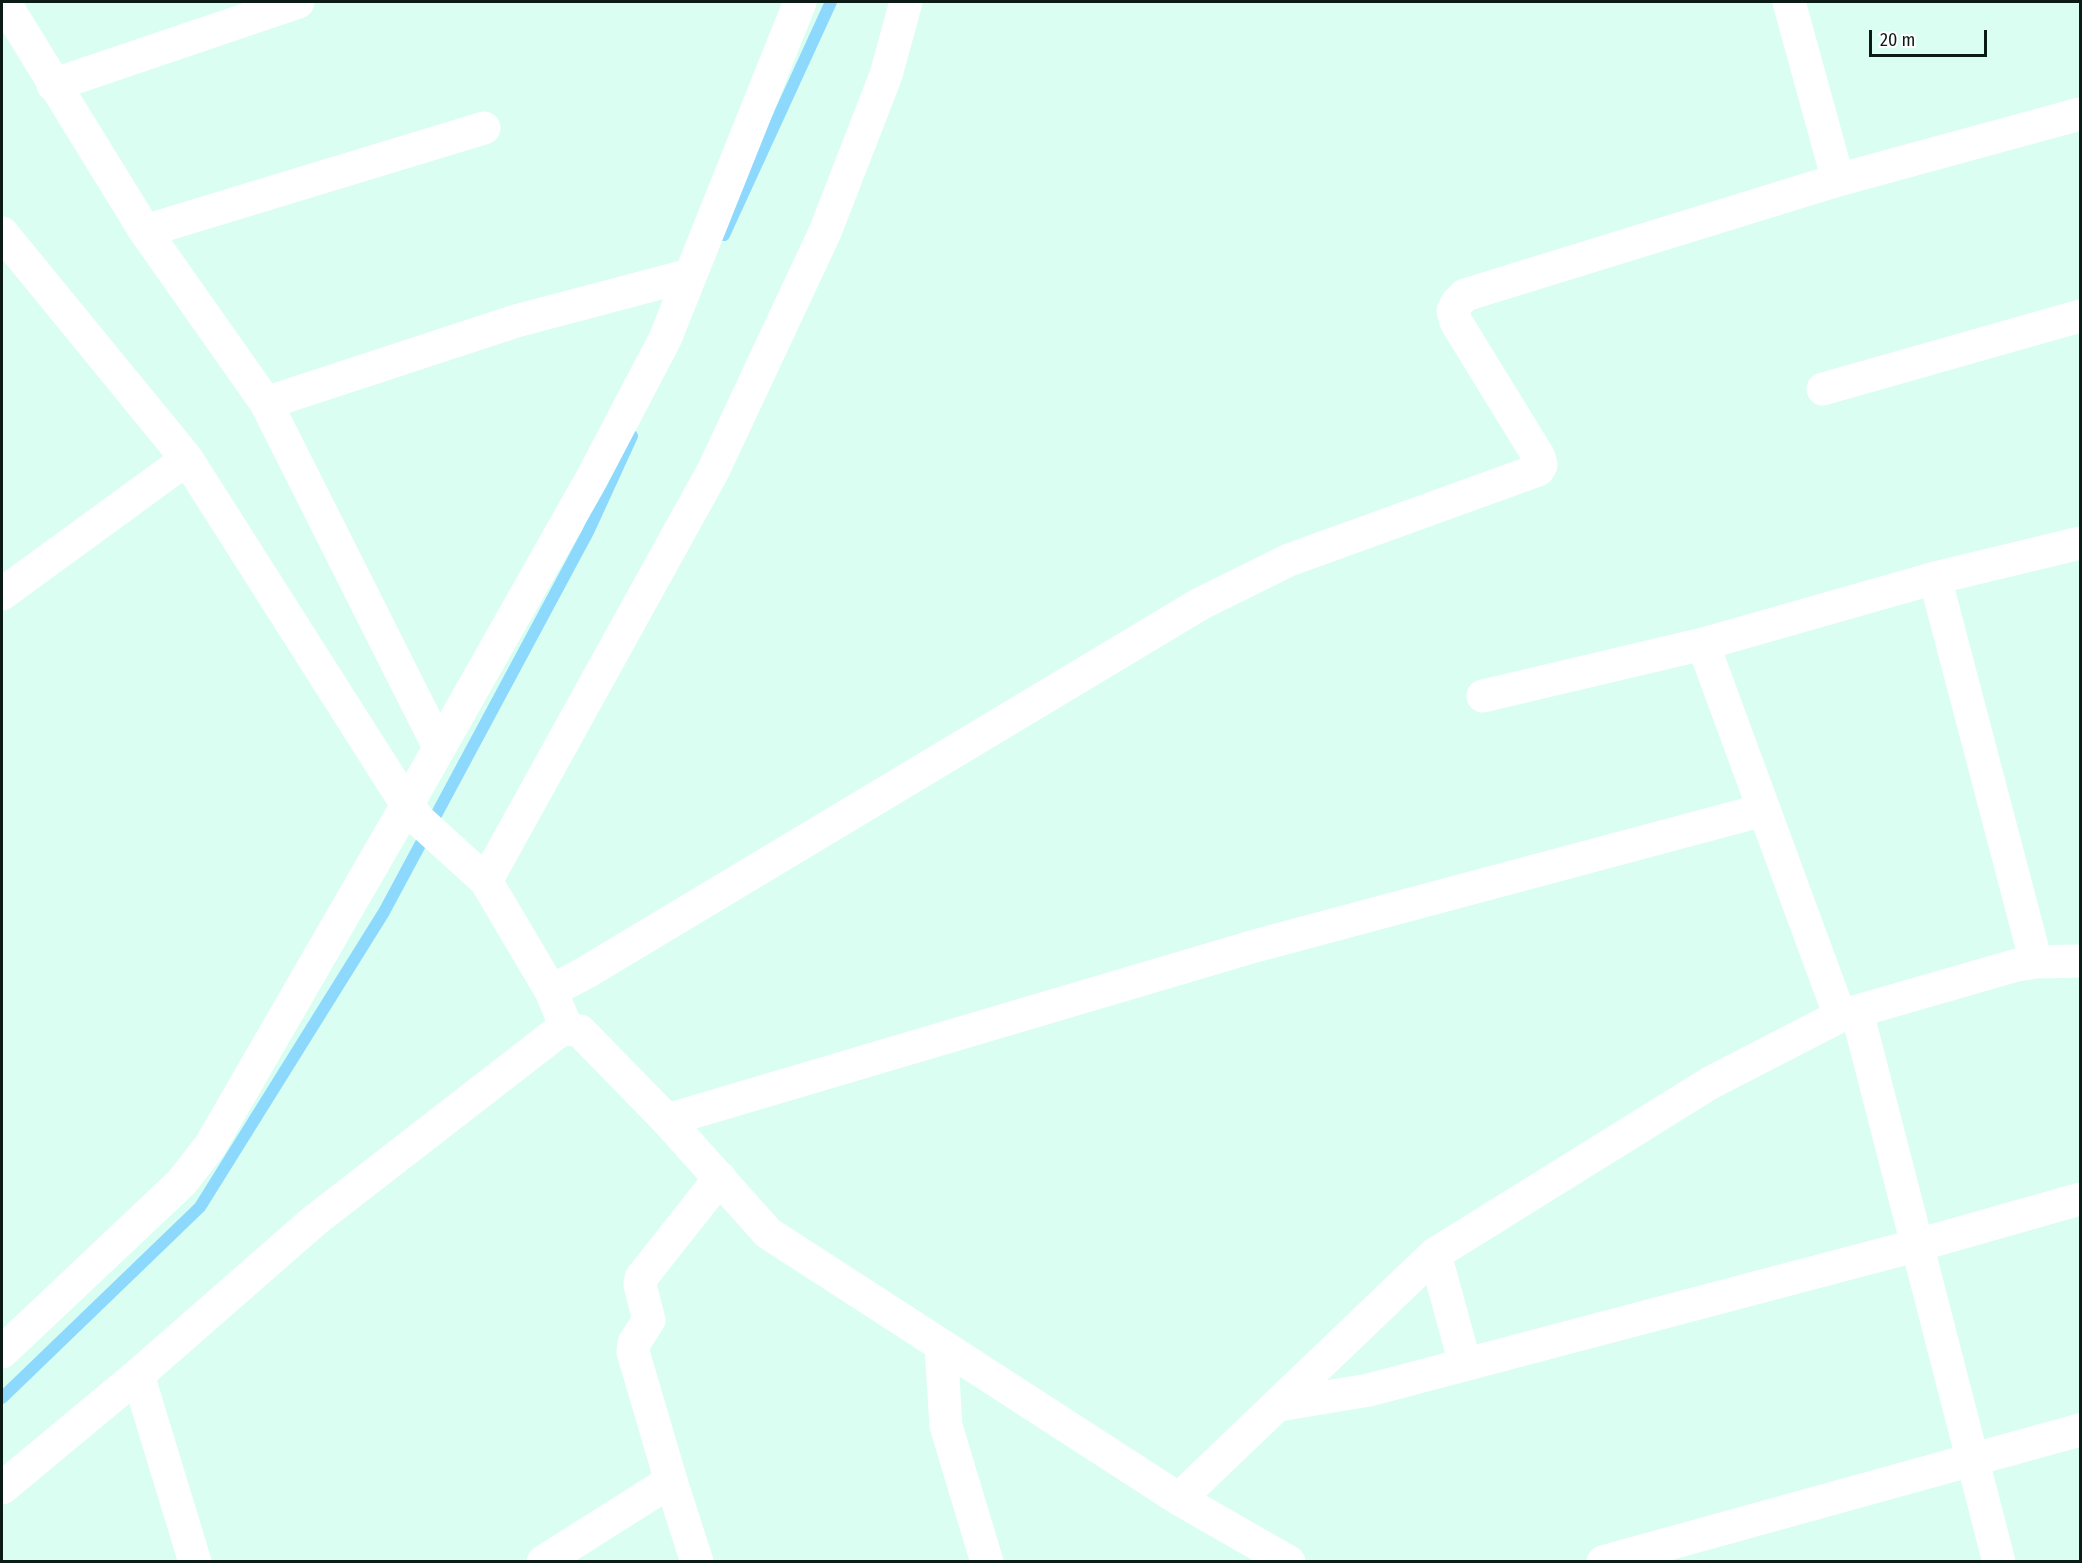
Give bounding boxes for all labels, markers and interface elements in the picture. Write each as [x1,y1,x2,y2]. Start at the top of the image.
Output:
scale bar [1872,18,1990,56]
text: 20 m [1880,29,1915,51]

